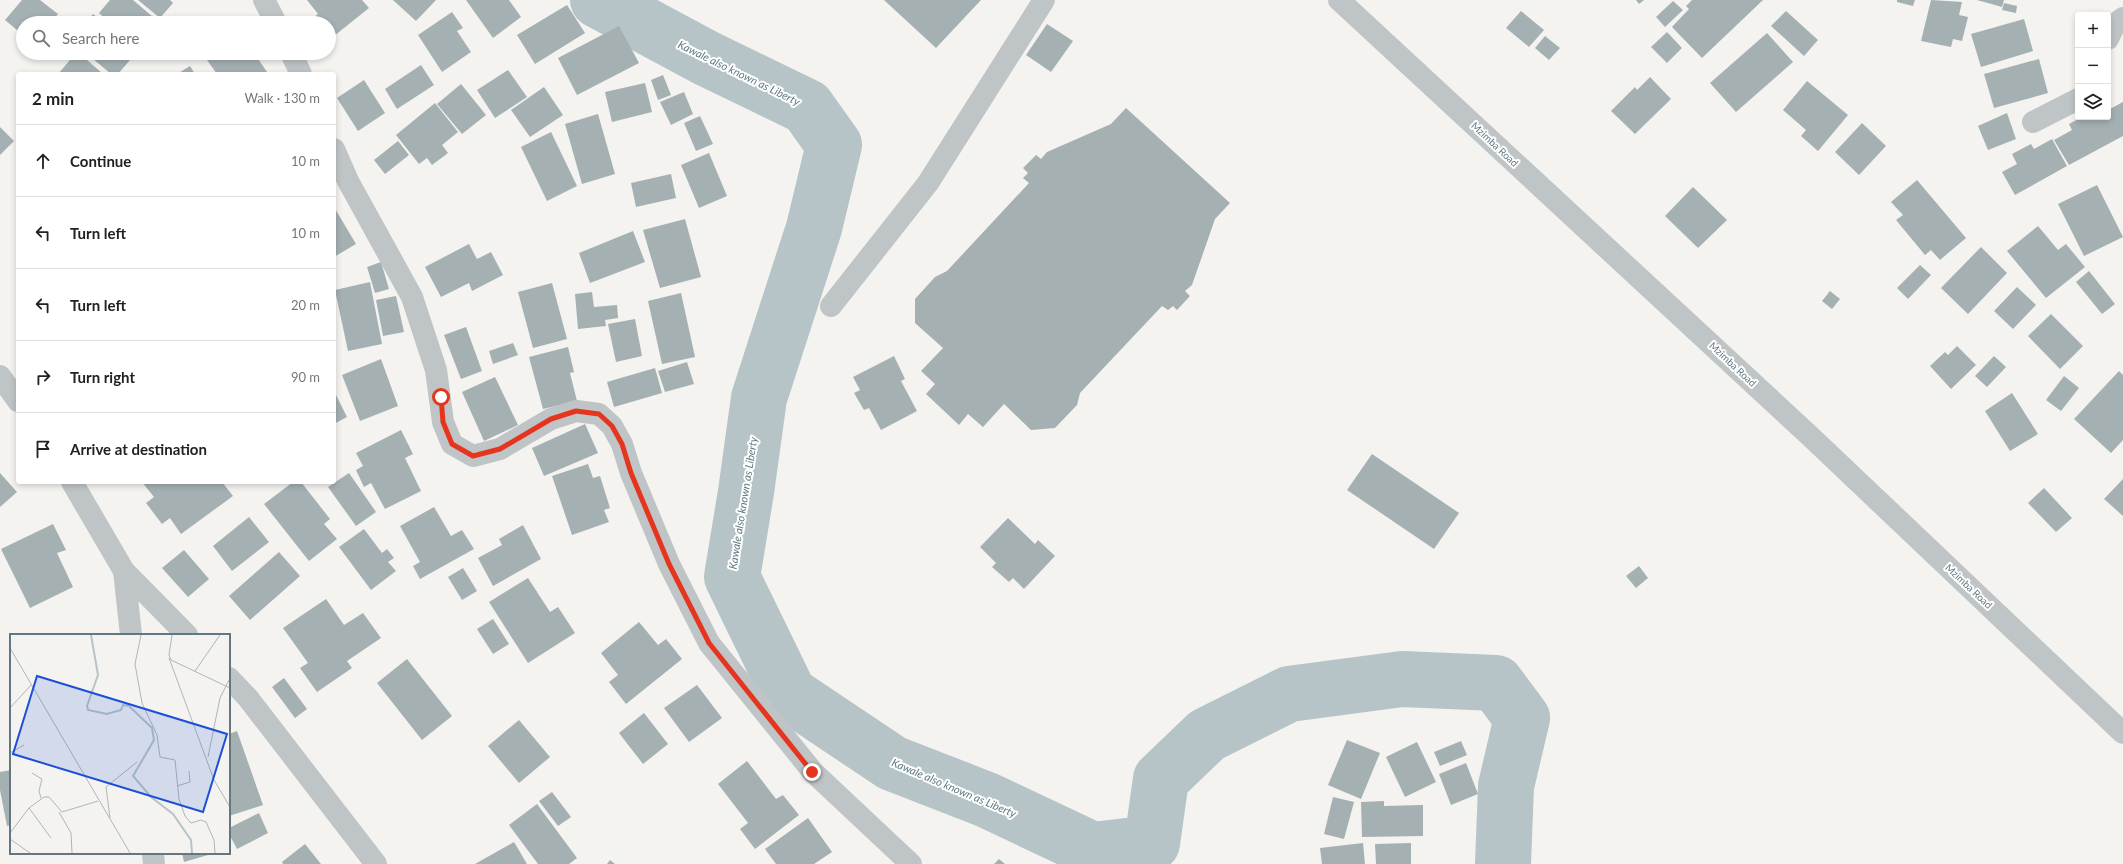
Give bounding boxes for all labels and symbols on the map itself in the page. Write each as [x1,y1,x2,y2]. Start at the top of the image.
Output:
water label: Kawale also known as Liberty [676,37,803,108]
street label: Mzimba Road [1469,119,1521,169]
street label: Mzimba Road [1707,339,1759,389]
route start [432,388,450,406]
water label: Kawale also known as Liberty [726,435,760,570]
street label: Mzimba Road [1943,561,1995,611]
inset map [10,634,230,854]
water label: Kawale also known as Liberty [890,755,1019,820]
route end [803,763,821,781]

